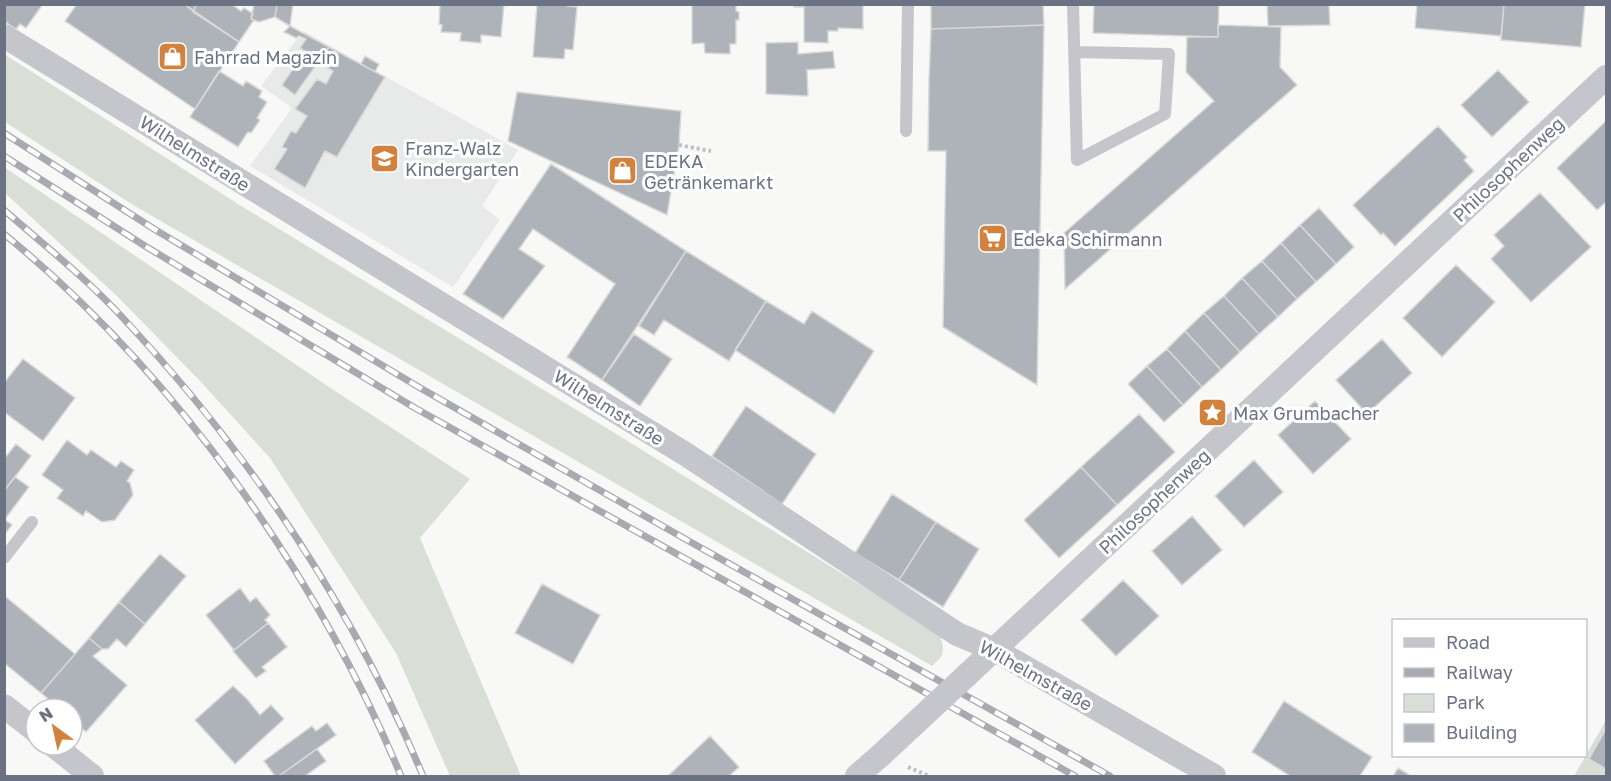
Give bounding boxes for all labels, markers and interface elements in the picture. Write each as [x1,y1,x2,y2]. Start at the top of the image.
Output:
shop icon: Fahrrad Magazin [157,41,189,73]
place label: Fahrrad Magazin [194,46,337,68]
street label: Wilhelmstraße [136,110,254,196]
street label: Philosophenweg [1448,112,1568,226]
place label: Franz-Walz Kindergarten [405,137,519,180]
school or university icon: Franz-Walz Kindergarten [368,142,400,174]
place label: EDEKA Getränkemarkt [644,150,774,193]
shop icon: EDEKA Getränkemarkt [607,155,639,187]
supermarket icon: Edeka Schirmann [976,223,1008,255]
place label: Edeka Schirmann [1013,228,1162,250]
street label: Wilhelmstraße [550,364,668,450]
place icon: Max Grumbacher [1196,397,1228,429]
place label: Max Grumbacher [1233,402,1379,424]
street label: Philosophenweg [1094,444,1214,558]
legend [1392,619,1587,757]
text: Road [1446,631,1490,653]
street label: Wilhelmstraße [976,635,1096,715]
text: Railway [1446,661,1513,683]
text: Park [1446,691,1485,713]
north arrow [24,697,84,757]
text: N [35,703,56,726]
text: Building [1446,721,1517,743]

